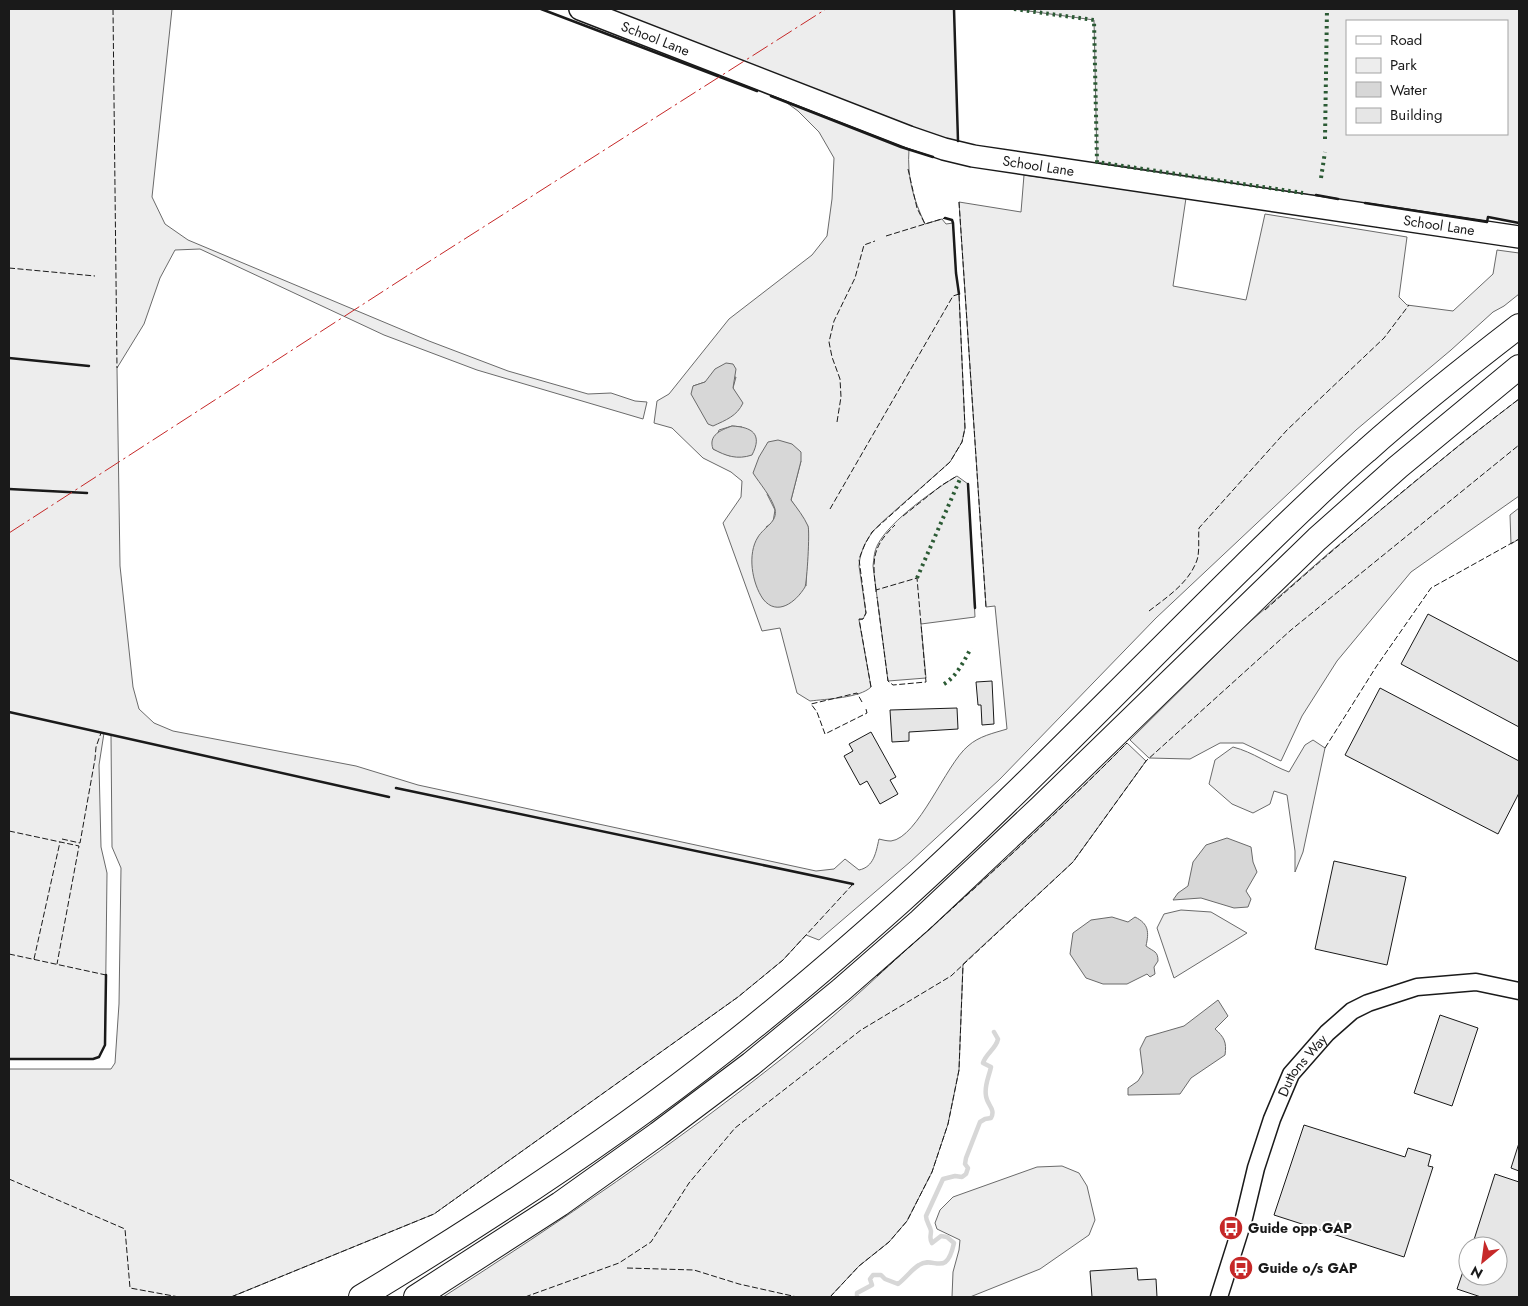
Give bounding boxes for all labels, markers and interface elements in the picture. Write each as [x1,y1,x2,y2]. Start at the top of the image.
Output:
street label: School Lane [618,16,693,61]
legend [1346,20,1508,135]
text: Road [1390,29,1422,51]
text: Park [1390,54,1417,76]
text: Water [1390,79,1428,101]
text: Building [1390,104,1442,126]
street label: School Lane [1001,151,1076,181]
street label: School Lane [1402,210,1476,240]
street label: Duttons Way [1273,1029,1332,1100]
bus stop icon: Guide opp GAP [1218,1215,1244,1241]
place label: Guide opp GAP [1248,1218,1352,1238]
north arrow [1458,1236,1508,1286]
bus stop icon: Guide o/s GAP [1228,1255,1254,1281]
place label: Guide o/s GAP [1258,1258,1358,1278]
text: N [1467,1261,1486,1284]

